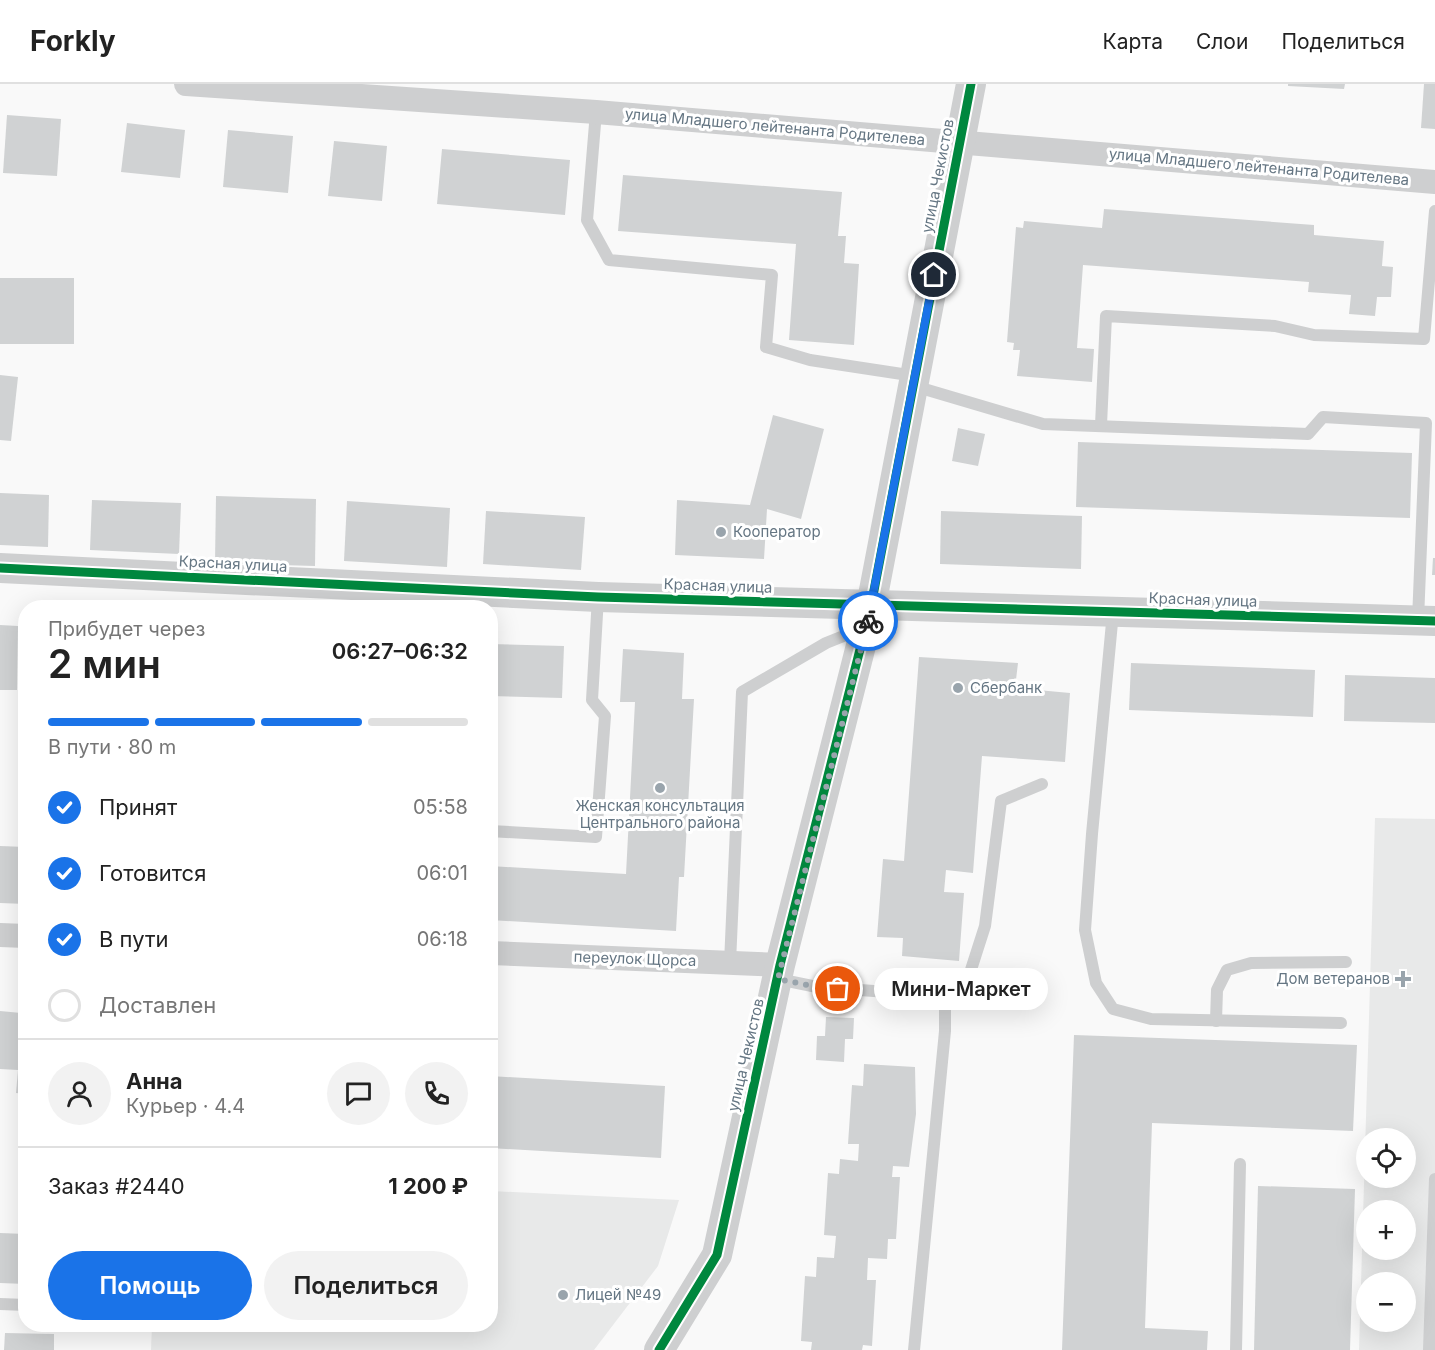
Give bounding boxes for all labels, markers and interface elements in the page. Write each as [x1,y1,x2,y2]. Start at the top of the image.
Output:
text: Forkly [30,24,116,58]
text: Карта [1103,29,1163,54]
text: Слои [1196,29,1248,54]
text: Поделиться [1281,29,1405,54]
street label: улица Младшего лейтенанта Родителева [624,104,926,149]
street label: улица Чекистов [917,117,958,235]
street label: улица Младшего лейтенанта Родителева [1108,144,1410,189]
pin [908,249,959,300]
icon: home [917,258,950,291]
place label: Кооператор [733,522,821,541]
marker: Кооператор [714,525,728,539]
street label: Красная улица [178,551,288,576]
street label: Красная улица [663,574,773,597]
street label: Красная улица [1148,588,1258,611]
courier [838,591,898,651]
icon: bike [852,605,885,638]
text: Прибудет через [48,617,205,641]
text: 06:27–06:32 [332,638,468,664]
text: 2 мин [48,640,161,687]
place label: Сбербанк [970,678,1042,697]
marker: Сбербанк [951,681,965,695]
text: В пути · 80 m [48,735,176,759]
marker: Женская консультация Центрального района [653,781,667,795]
icon: check [48,791,81,824]
text: Принят [99,794,177,820]
text: 05:58 [413,795,468,819]
place label: Женская консультация Центрального района [575,796,745,832]
icon: check [48,857,81,890]
text: Готовится [99,860,206,886]
text: 06:01 [416,861,468,885]
icon: check [48,923,81,956]
text: В пути [99,926,168,952]
text: 06:18 [417,927,468,951]
street label: переулок Щорса [573,947,697,970]
pin [812,963,863,1014]
callout: Мини-Маркет [874,968,1048,1010]
place label: Дом ветеранов [1276,969,1390,988]
marker: Дом ветеранов [1394,970,1412,988]
icon: bag [821,972,854,1005]
text: Мини-Маркет [891,977,1031,1001]
text: Доставлен [99,992,216,1018]
street label: улица Чекистов [723,996,768,1113]
button: person [48,1062,111,1125]
button: chat [327,1062,390,1125]
button: phone [405,1062,468,1125]
text: Анна [126,1068,183,1094]
text: Курьер · 4.4 [126,1094,245,1118]
map controls [1356,1128,1416,1332]
button: locate [1356,1128,1416,1188]
text: Заказ #2440 [48,1173,185,1199]
text: 1 200 ₽ [388,1173,468,1199]
button: + [1356,1200,1416,1260]
button: Помощь [48,1251,252,1320]
button: Поделиться [264,1251,468,1320]
button: − [1356,1272,1416,1332]
place label: Лицей №49 [575,1285,661,1304]
marker: Лицей №49 [556,1288,570,1302]

